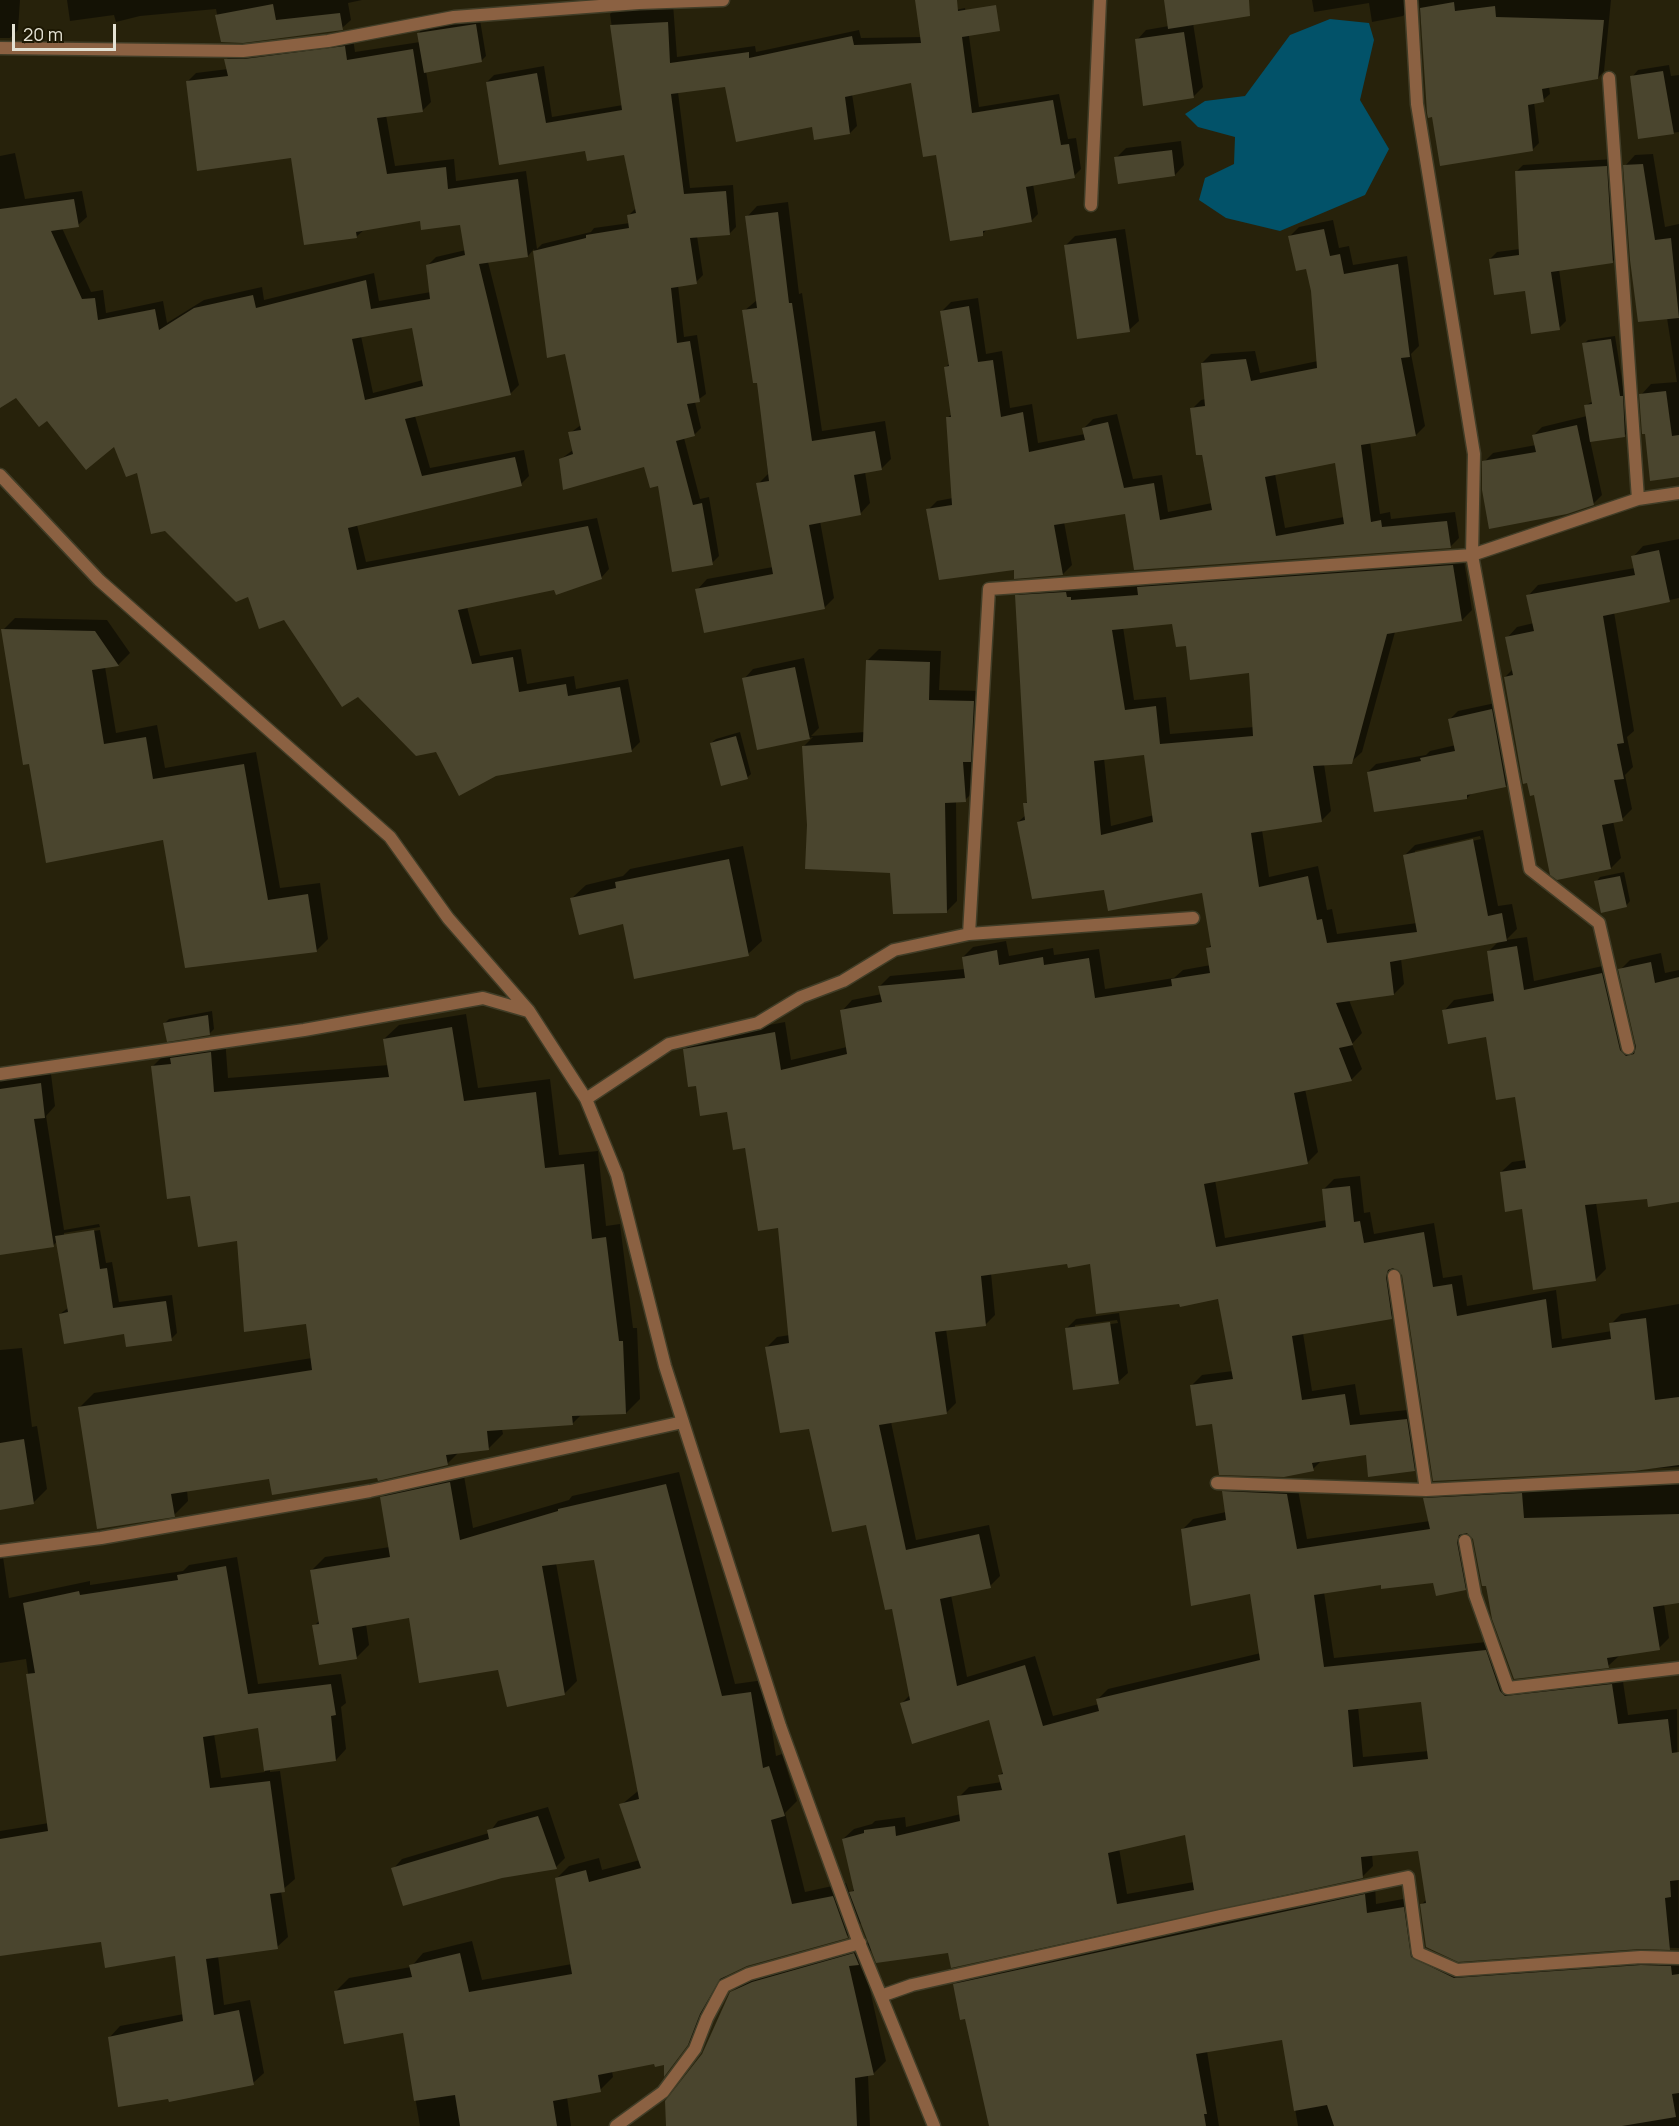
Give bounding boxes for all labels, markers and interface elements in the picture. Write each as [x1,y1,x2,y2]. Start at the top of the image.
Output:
scale bar [15,12,118,50]
text: 20 m [23,22,63,46]

